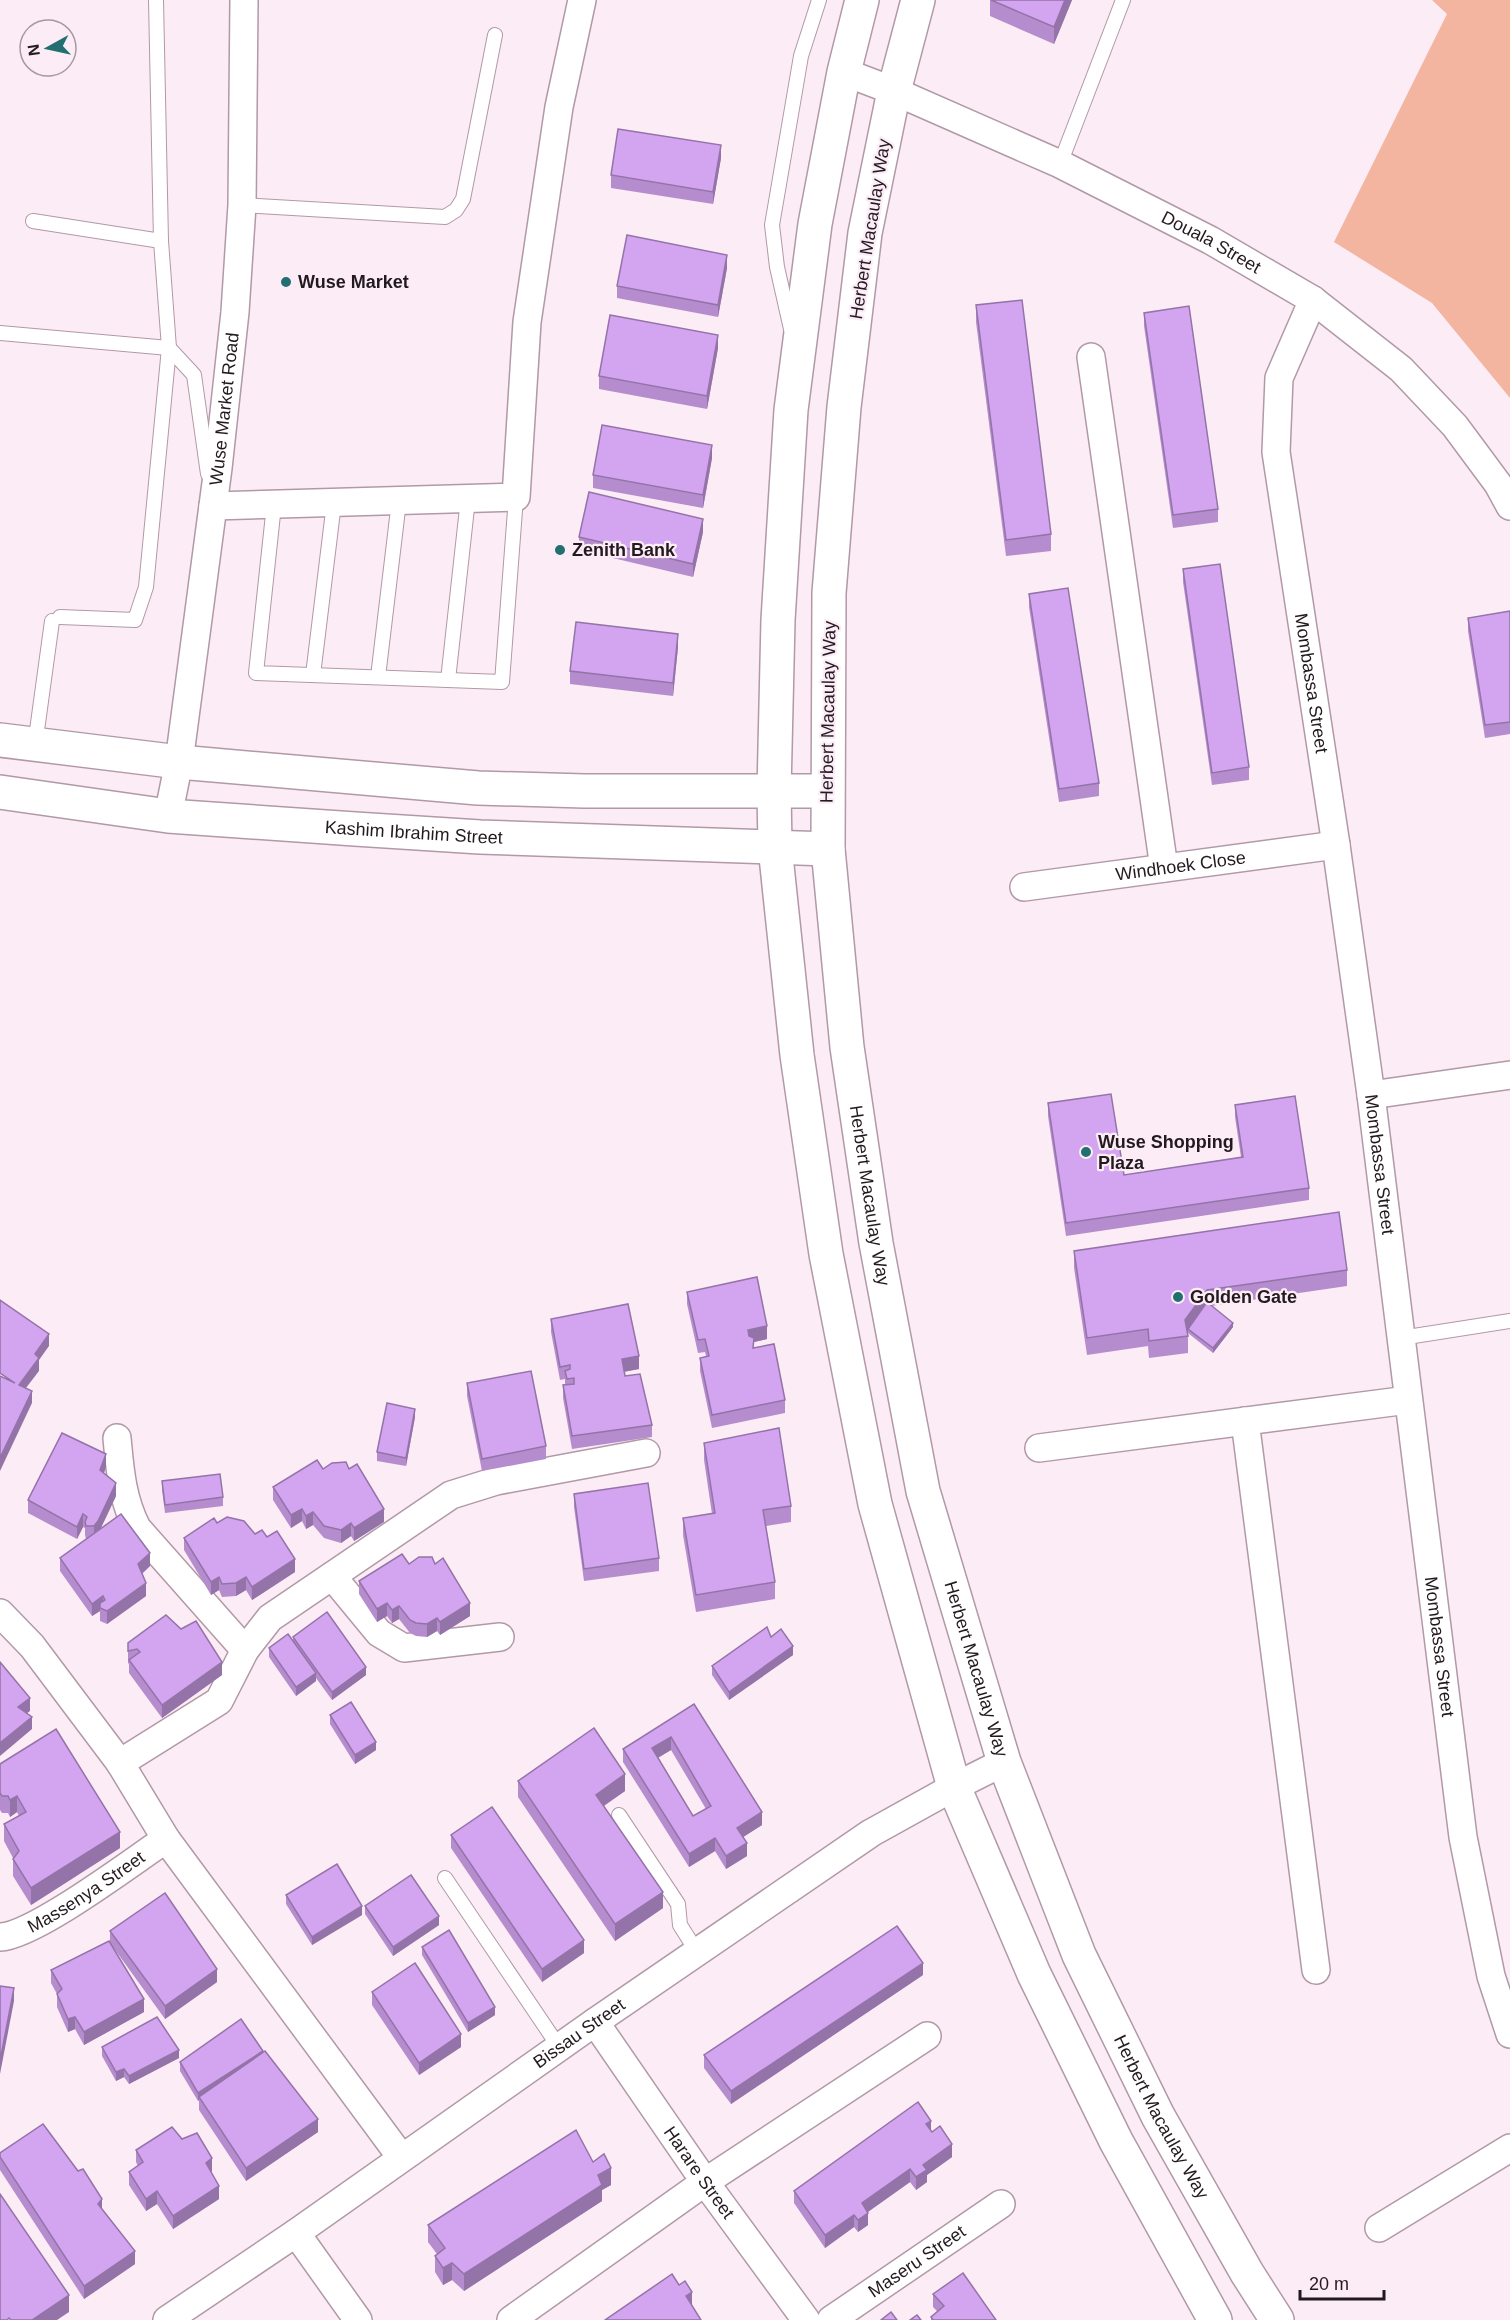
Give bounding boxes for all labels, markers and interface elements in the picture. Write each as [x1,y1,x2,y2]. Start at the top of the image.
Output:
north arrow [18,18,78,78]
text: N [24,43,43,57]
street label: Herbert Macaulay Way [846,137,894,321]
street label: Douala Street [1158,207,1264,277]
place label: Wuse Market [298,272,409,292]
marker: Wuse Market [279,275,293,289]
street label: Wuse Market Road [206,331,243,487]
place label: Zenith Bank [572,540,676,560]
marker: Zenith Bank [553,543,567,557]
street label: Mombassa Street [1291,612,1332,754]
street label: Herbert Macaulay Way [816,621,840,803]
street label: Kashim Ibrahim Street [324,817,503,848]
street label: Windhoek Close [1114,847,1247,885]
street label: Mombassa Street [1361,1093,1398,1236]
street label: Herbert Macaulay Way [846,1104,894,1287]
place label: Wuse Shopping Plaza [1098,1132,1234,1173]
marker: Wuse Shopping Plaza [1079,1145,1093,1159]
place label: Golden Gate [1190,1287,1297,1307]
marker: Golden Gate [1171,1290,1185,1304]
street label: Mombassa Street [1421,1575,1458,1718]
street label: Herbert Macaulay Way [940,1579,1012,1759]
street label: Massenya Street [24,1847,148,1937]
street label: Bissau Street [529,1995,629,2072]
street label: Herbert Macaulay Way [1110,2032,1213,2202]
street label: Harare Street [660,2123,738,2223]
street label: Maseru Street [865,2221,969,2302]
scale bar [1300,2263,1384,2301]
text: 20 m [1309,2274,1349,2294]

